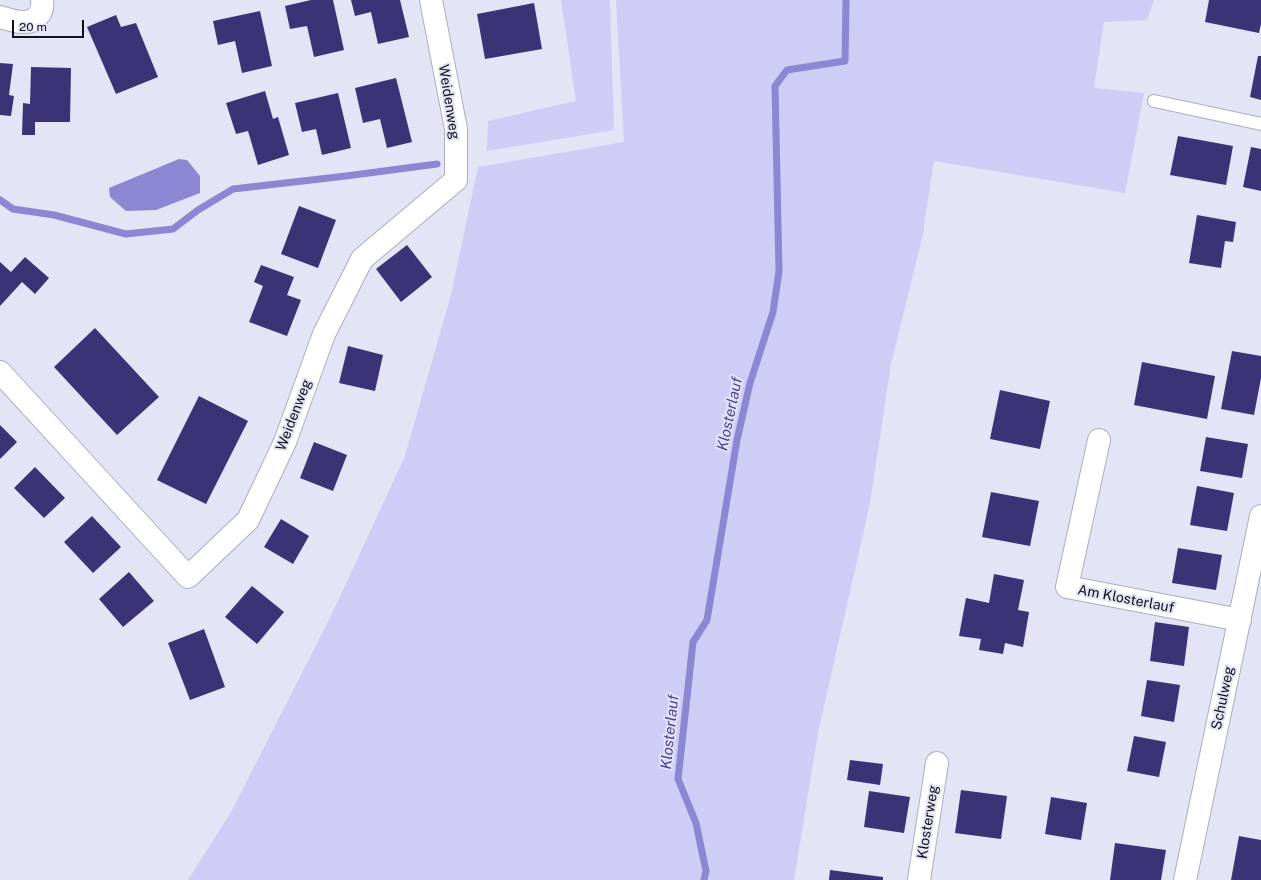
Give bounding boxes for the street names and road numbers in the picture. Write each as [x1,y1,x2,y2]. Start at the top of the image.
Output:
street label: Weidenweg [435,63,463,141]
street label: Weidenweg [273,377,315,453]
street label: Am Klosterlauf [1076,581,1176,617]
street label: Schulweg [1208,665,1238,731]
street label: Klosterweg [914,784,942,860]

